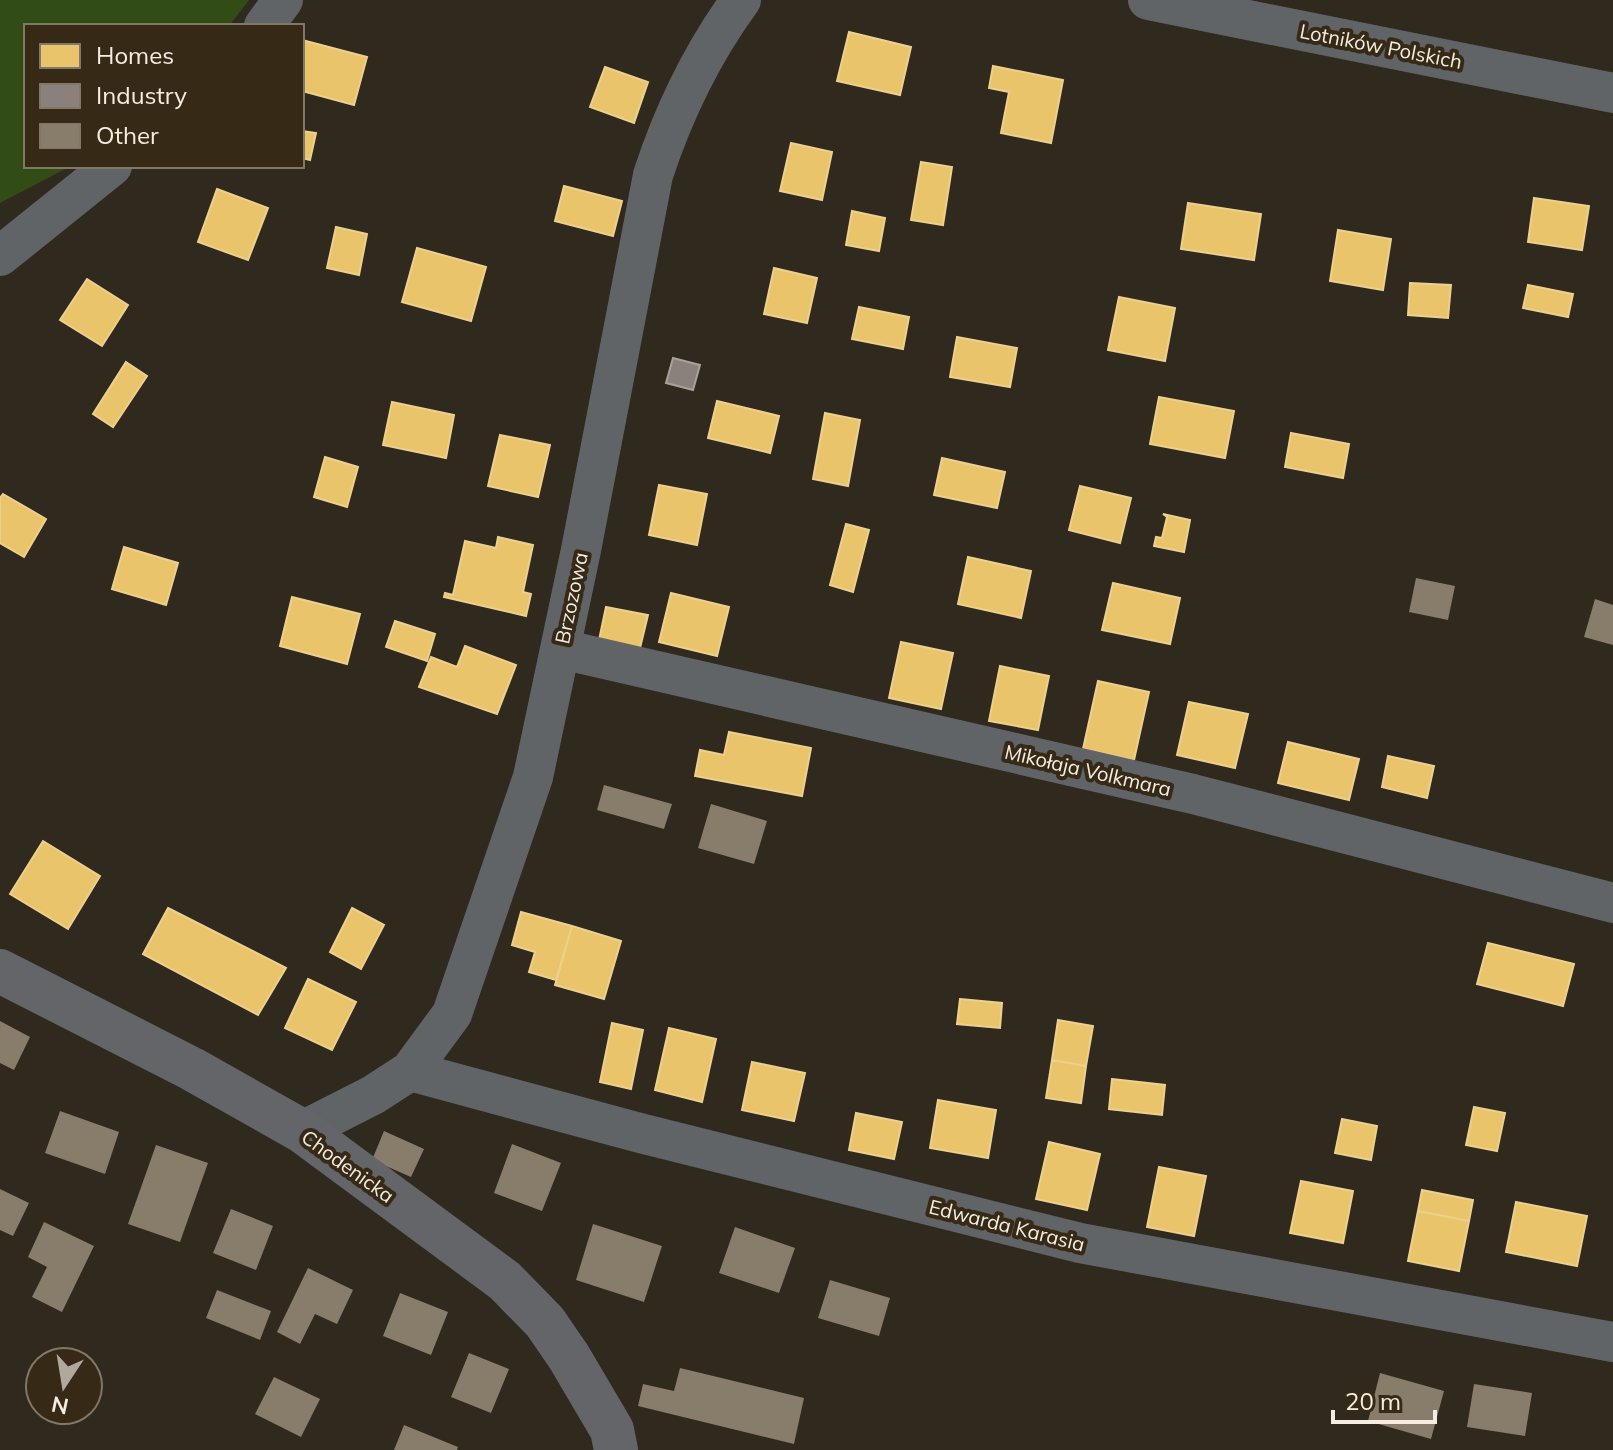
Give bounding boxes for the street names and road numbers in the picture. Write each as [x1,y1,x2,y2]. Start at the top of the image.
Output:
street label: Lotników Polskich [1298,18,1464,74]
street label: Brzozowa [549,550,593,646]
street label: Mikołaja Volkmara [1002,739,1174,801]
street label: Chodenicka [297,1124,399,1208]
street label: Edwarda Karasia [926,1194,1088,1256]

